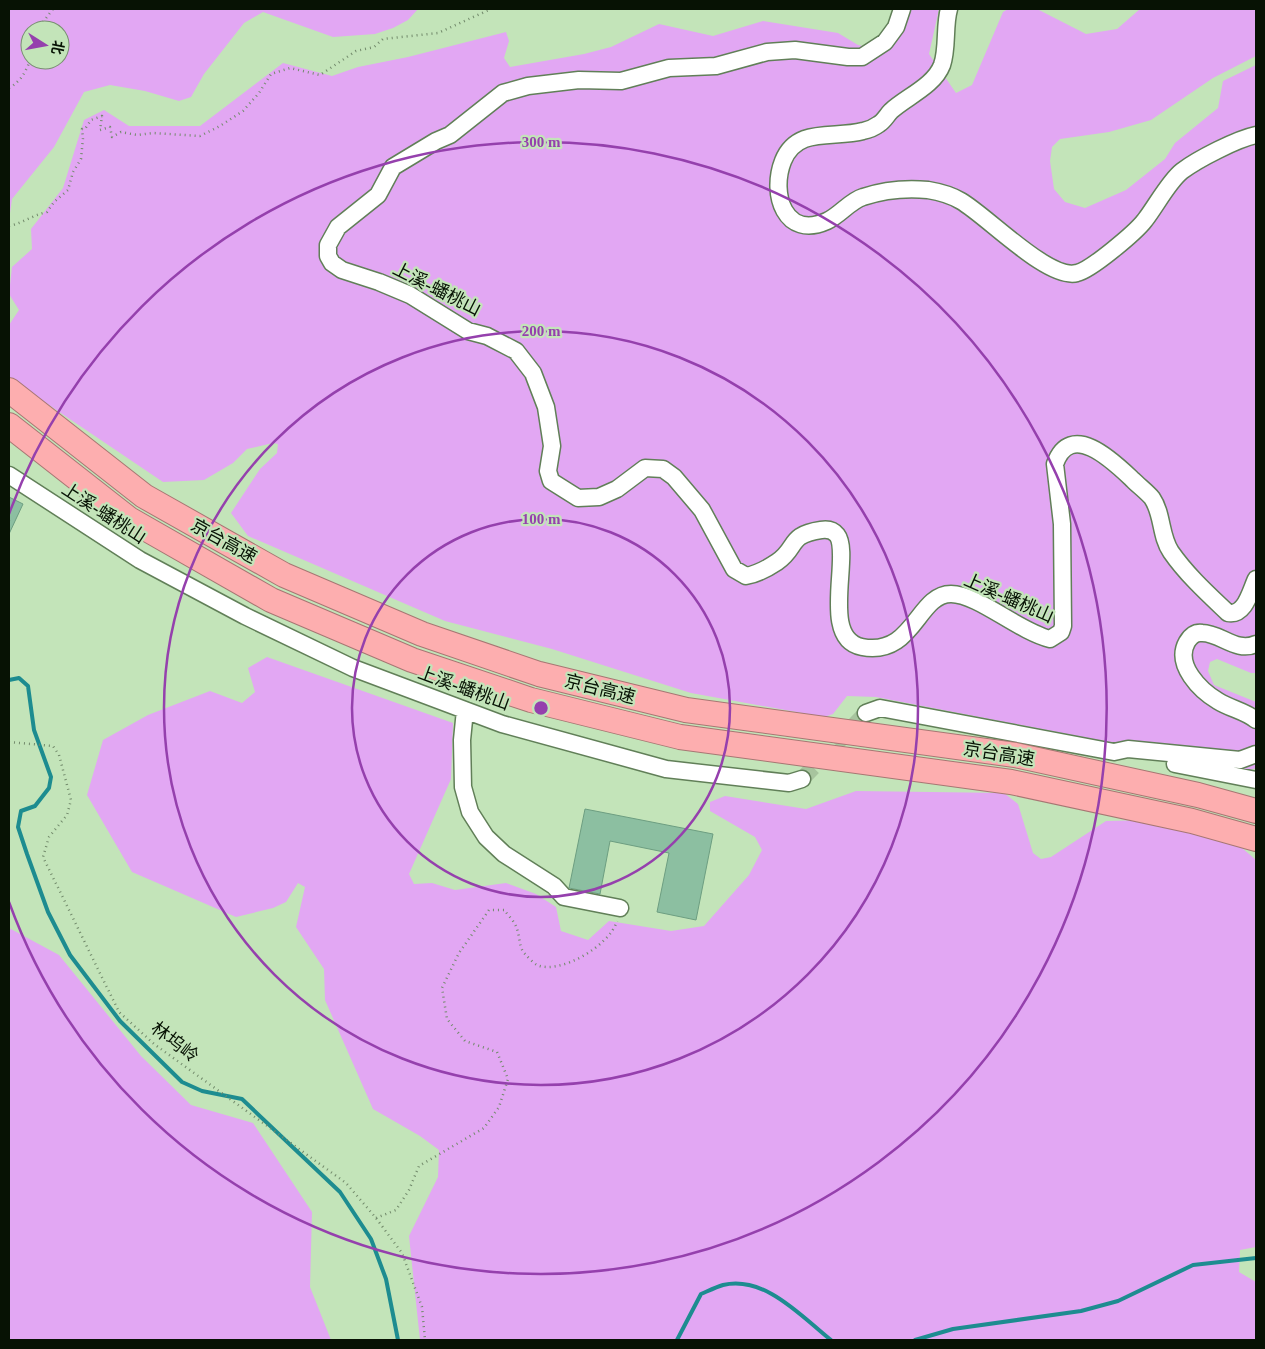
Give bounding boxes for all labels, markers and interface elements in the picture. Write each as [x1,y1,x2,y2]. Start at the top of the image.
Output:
north arrow [20,20,70,70]
text: 北 [49,39,66,56]
text: 300 m [522,134,561,150]
street label: 上溪-蟠桃山 [390,258,484,320]
text: 200 m [522,323,561,339]
street label: 上溪-蟠桃山 [58,478,150,548]
text: 100 m [522,511,561,527]
street label: 京台高速 [188,515,260,567]
street label: 上溪-蟠桃山 [961,569,1057,627]
street label: 上溪-蟠桃山 [415,662,513,714]
street label: 京台高速 [563,671,637,707]
centre of rings [532,699,550,717]
street label: 京台高速 [962,738,1036,770]
street label: 林坞岭 [147,1018,203,1066]

